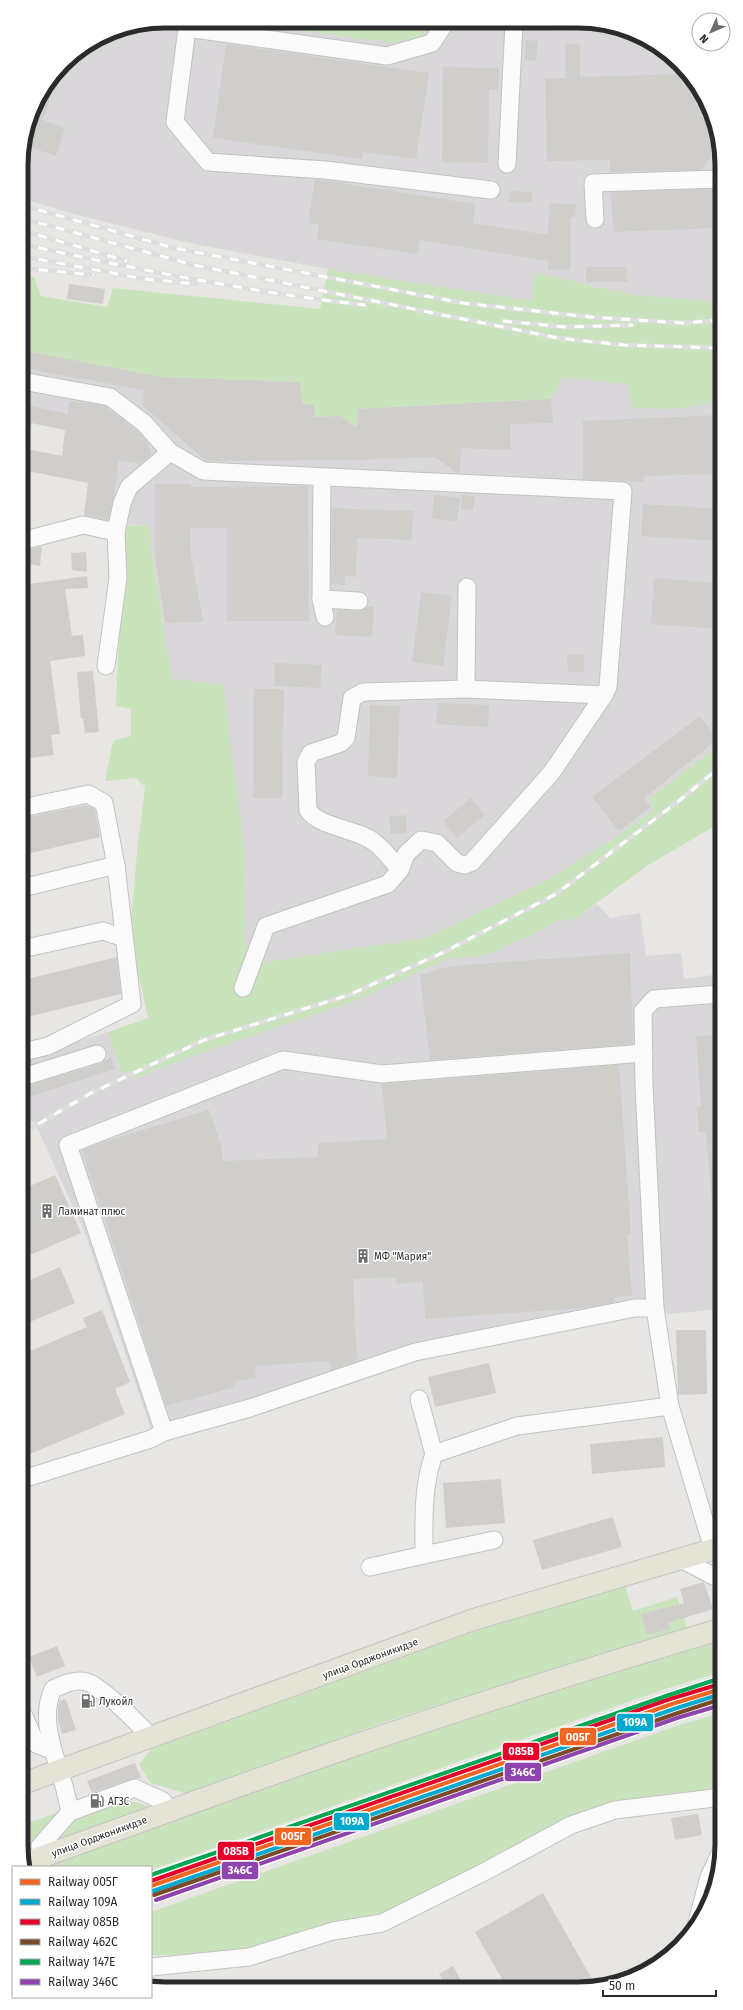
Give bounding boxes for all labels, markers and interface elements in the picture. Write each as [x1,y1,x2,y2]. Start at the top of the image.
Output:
north arrow [691,12,731,52]
text: N [697,32,711,46]
building icon: Ламинат плюс [39,1203,55,1219]
place label: Ламинат плюс [58,1206,126,1218]
building icon: МФ "Мария" [355,1248,371,1264]
place label: МФ "Мария" [374,1251,431,1263]
street label: улица Орджоникидзе [321,1636,420,1682]
fuel station icon: Лукойл [80,1693,96,1709]
place label: Лукойл [99,1696,133,1708]
line badge: 109А [616,1713,654,1732]
text: 109А [623,1716,647,1729]
line badge: 005Г [559,1727,597,1746]
text: 005Г [566,1731,591,1744]
line badge: 085В [502,1742,540,1761]
text: 085В [508,1745,534,1758]
line badge: 346С [504,1762,542,1782]
text: 346С [510,1766,536,1779]
fuel station icon: АГЗС [89,1793,105,1809]
place label: АГЗС [108,1796,130,1808]
line badge: 109А [333,1812,370,1831]
street label: улица Орджоникидзе [50,1814,149,1860]
text: 109А [340,1815,364,1828]
line badge: 005Г [274,1827,312,1846]
text: 005Г [281,1830,306,1843]
line badge: 085В [217,1841,255,1861]
text: 085В [223,1845,249,1858]
line badge: 346С [221,1861,259,1880]
text: 346С [227,1864,253,1877]
legend [12,1866,152,1998]
text: Railway 005Г [48,1875,118,1889]
text: Railway 109А [48,1895,118,1909]
text: Railway 085В [48,1915,119,1929]
text: Railway 462С [48,1935,118,1949]
text: Railway 147Е [48,1955,116,1969]
scale bar [603,1972,716,1998]
text: Railway 346С [48,1975,118,1989]
text: 50 m [609,1979,635,1993]

